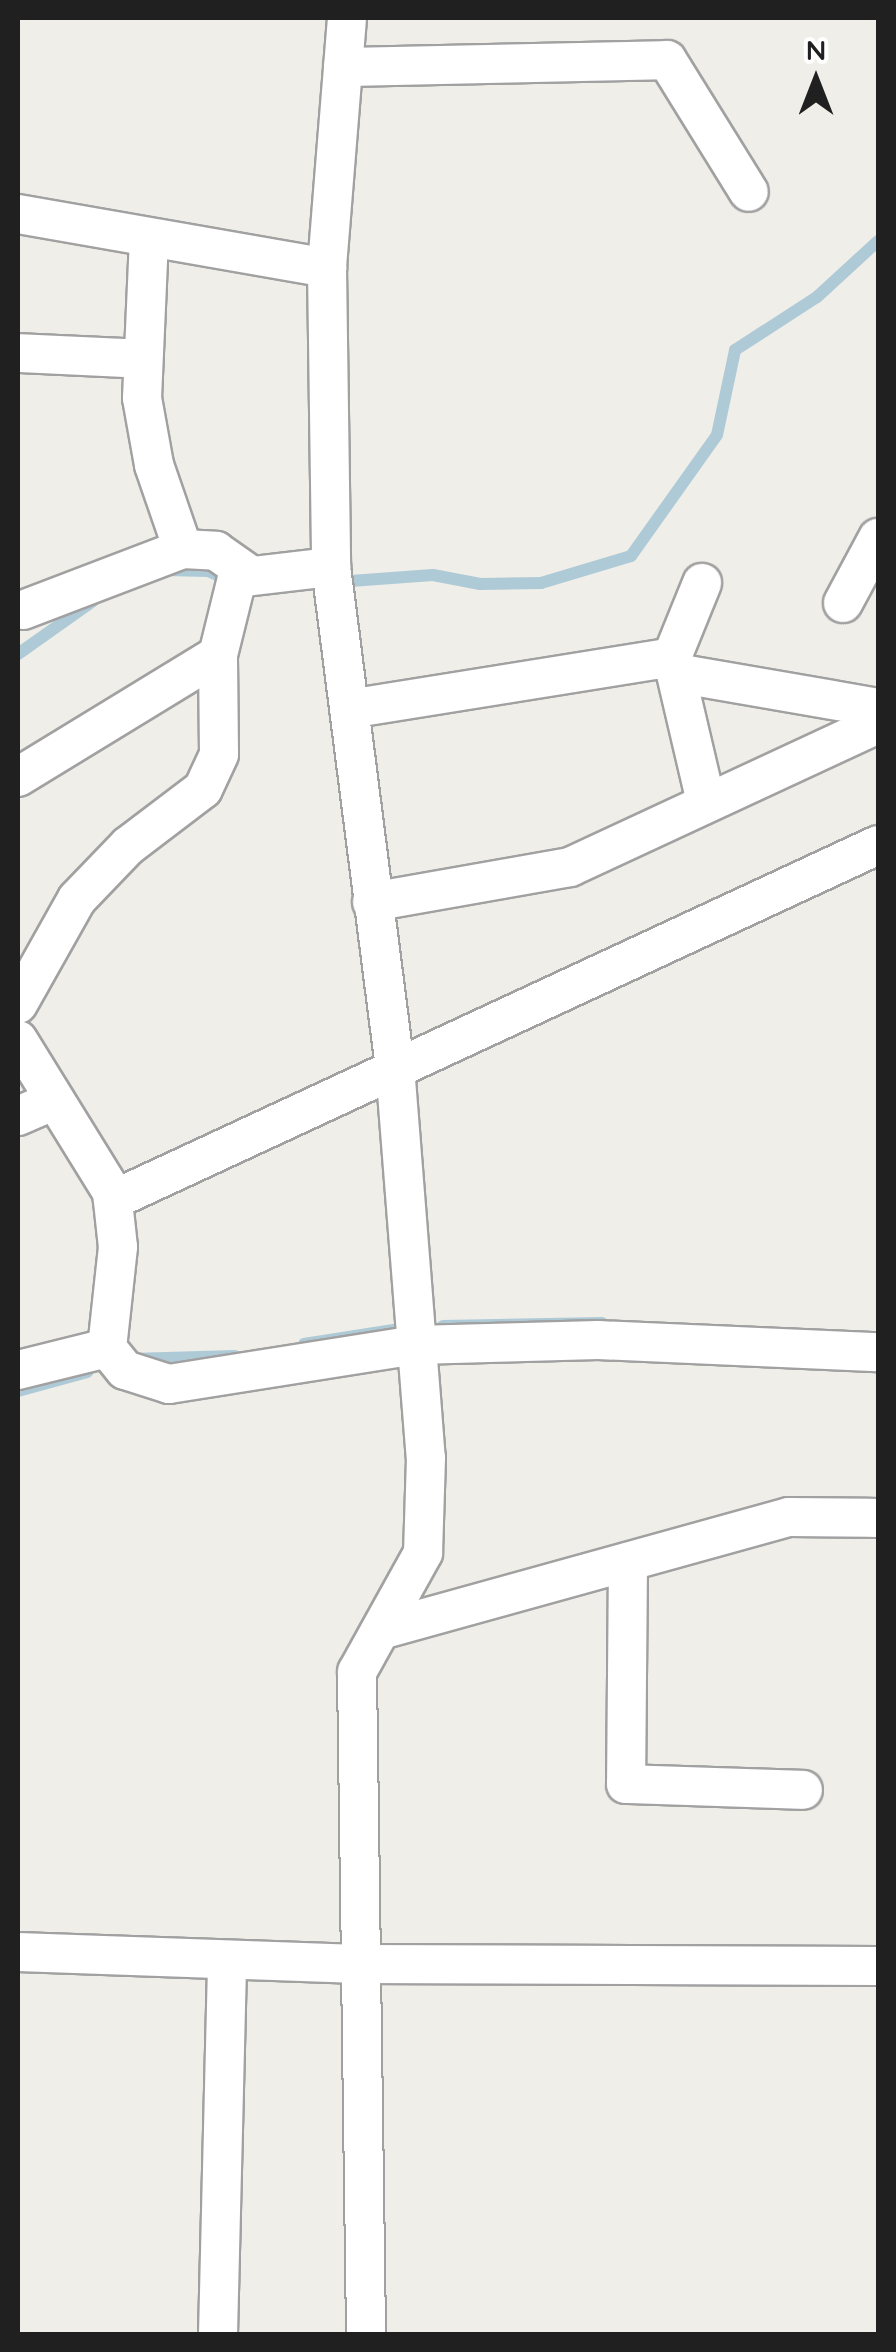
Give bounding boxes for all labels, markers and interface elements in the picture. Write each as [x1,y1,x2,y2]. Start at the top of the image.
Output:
north arrow [766,30,866,130]
text: N [806,32,826,67]

